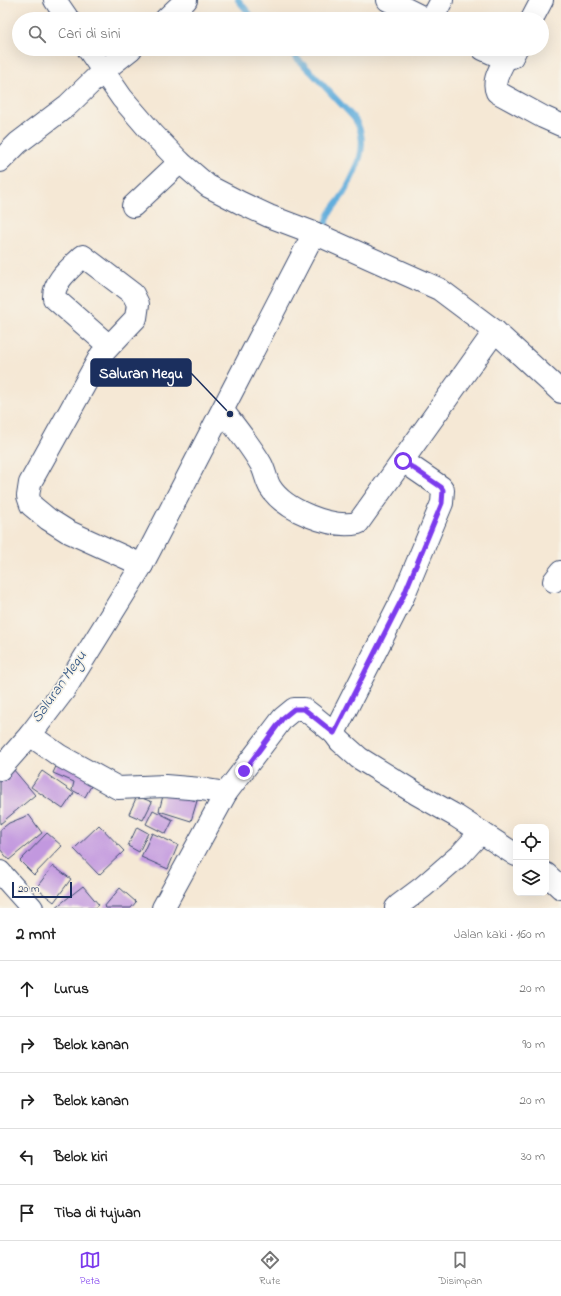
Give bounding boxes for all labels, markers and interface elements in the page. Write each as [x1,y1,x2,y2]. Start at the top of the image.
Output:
search box [12,12,549,56]
icon: search [26,23,48,45]
text: Cari di sini [58,23,121,45]
callout: Saluran Megu [91,359,191,386]
text: Saluran Megu [99,363,183,387]
route start [394,452,412,470]
water label: Saluran Megu [26,646,93,728]
route end [235,762,253,780]
map controls [513,824,549,896]
button: locate [513,824,549,860]
button: layers [513,860,549,896]
scale bar [12,880,72,899]
text: 20 m [18,881,40,897]
text: 2 mnt [16,922,56,947]
text: Jalan kaki · 160 m [454,925,545,944]
icon: ahead [16,978,38,1000]
text: Lurus [54,978,89,1000]
text: 20 m [520,979,545,998]
icon: right [16,1034,38,1056]
text: Belok kanan [54,1034,129,1056]
text: 90 m [522,1035,545,1054]
icon: right [16,1090,38,1112]
text: Belok kanan [54,1090,129,1112]
text: 20 m [520,1091,545,1110]
icon: left [16,1146,38,1168]
text: Belok kiri [54,1146,108,1168]
text: 30 m [521,1147,545,1166]
icon: arrive [16,1202,38,1224]
text: Tiba di tujuan [54,1202,141,1224]
tab: Peta [79,1249,101,1289]
tab: Rute [259,1249,281,1289]
tab: Disimpan [439,1249,482,1289]

